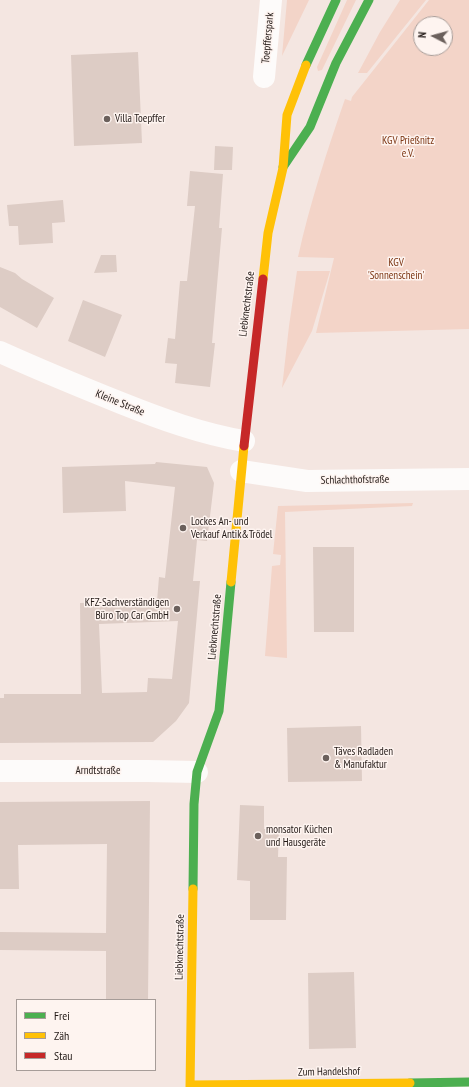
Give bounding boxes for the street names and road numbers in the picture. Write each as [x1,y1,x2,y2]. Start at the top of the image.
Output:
street label: Toepfferspark [259,12,277,64]
street label: Liebknechtstraße [236,271,258,337]
street label: Kleine Straße [94,387,146,419]
street label: Schlachthofstraße [321,473,389,487]
street label: Liebknechtstraße [206,594,224,660]
street label: Arndtstraße [76,764,120,778]
street label: Liebknechtstraße [173,914,187,980]
street label: Zum Handelshof [298,1065,360,1079]

